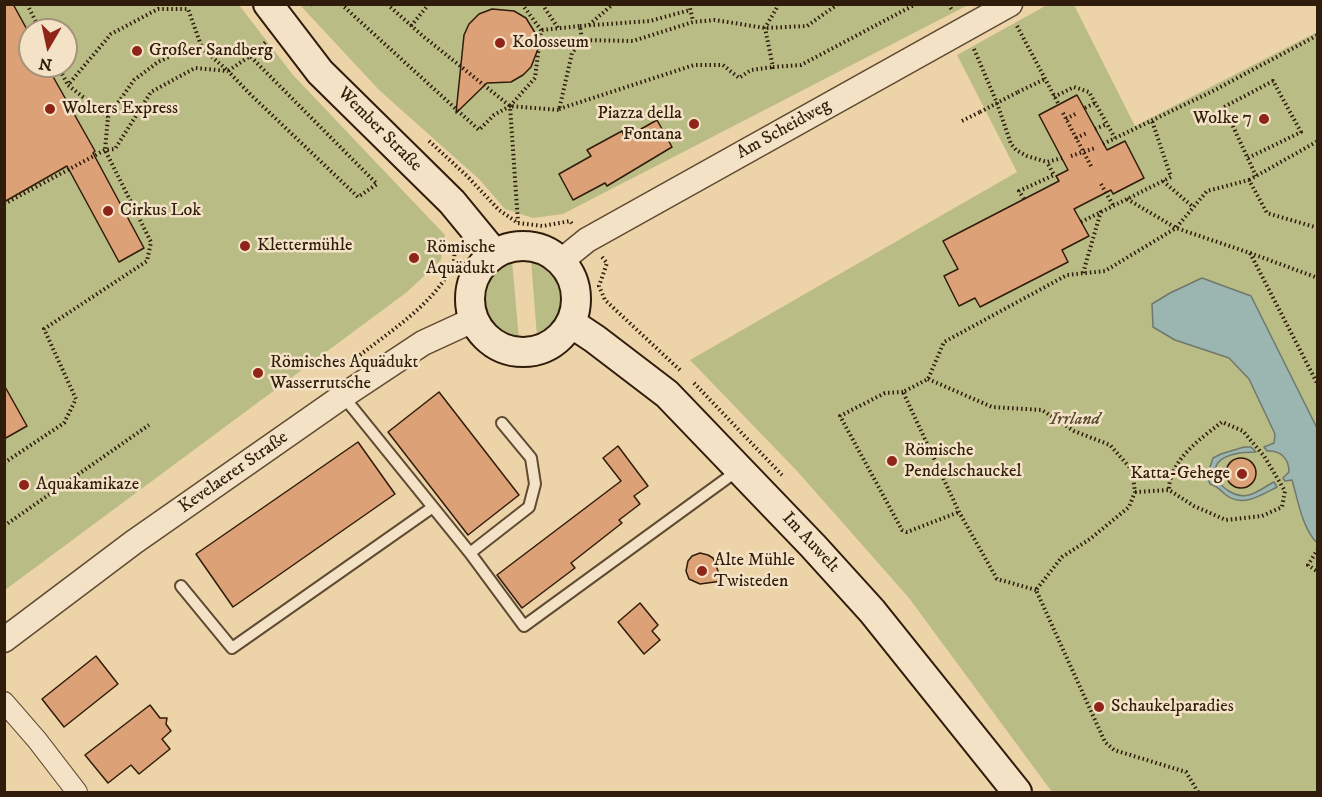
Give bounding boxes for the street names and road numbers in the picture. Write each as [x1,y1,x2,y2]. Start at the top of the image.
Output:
street label: Wember Straße [332,83,426,177]
street label: Am Scheidweg [733,95,835,165]
street label: Kevelaerer Straße [175,427,293,519]
street label: Im Auwelt [777,508,843,578]

